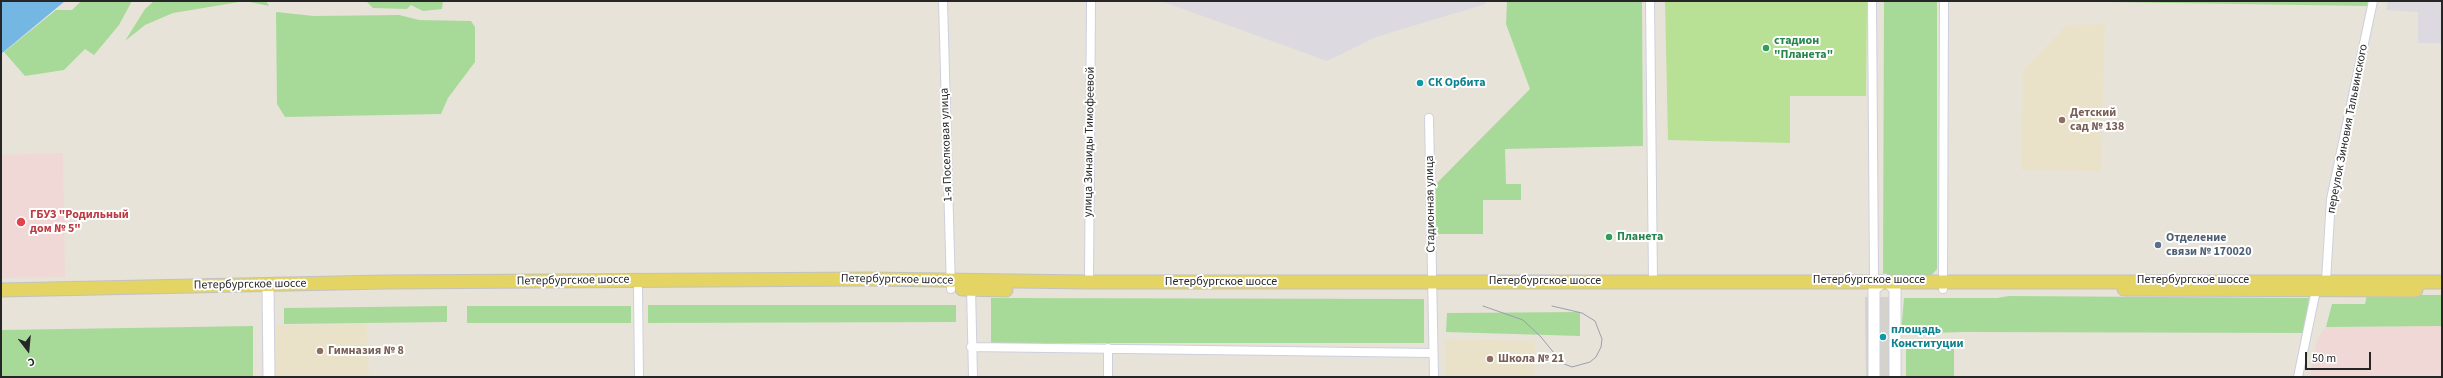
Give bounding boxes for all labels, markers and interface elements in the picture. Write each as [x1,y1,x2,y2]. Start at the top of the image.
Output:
place label: стадион "Планета" [1774,34,1833,62]
marker: стадион "Планета" [1761,43,1771,53]
street label: переулок Зиновия Тальвинского [2325,43,2371,215]
street label: улица Зинаиды Тимофеевой [1081,67,1099,217]
place label: СК Орбита [1428,76,1486,90]
marker: СК Орбита [1415,78,1425,88]
street label: 1-я Поселковая улица [938,88,956,202]
place label: Детский сад № 138 [2070,106,2124,134]
marker: Детский сад № 138 [2057,115,2067,125]
street label: Стадионная улица [1423,155,1439,253]
place label: ГБУЗ "Родильный дом № 5" [30,208,129,236]
marker: ГБУЗ "Родильный дом № 5" [15,216,27,228]
place label: Планета [1617,230,1663,244]
place label: Отделение связи № 170020 [2166,231,2252,259]
marker: Планета [1604,232,1614,242]
marker: Отделение связи № 170020 [2153,240,2163,250]
street label: Петербургское шоссе [841,272,953,288]
street label: Петербургское шоссе [517,273,629,289]
street label: Петербургское шоссе [1813,273,1925,287]
street label: Петербургское шоссе [2137,273,2249,287]
street label: Петербургское шоссе [1489,274,1601,288]
street label: Петербургское шоссе [1165,275,1277,289]
street label: Петербургское шоссе [194,277,306,293]
place label: площадь Конституции [1891,323,1963,351]
north arrow [8,330,48,370]
marker: площадь Конституции [1878,332,1888,342]
place label: Гимназия № 8 [328,344,404,358]
scale bar [2307,344,2373,370]
marker: Гимназия № 8 [315,346,325,356]
text: 50 m [2312,350,2336,367]
place label: Школа № 21 [1498,352,1564,366]
text: С [26,354,37,370]
marker: Школа № 21 [1485,354,1495,364]

